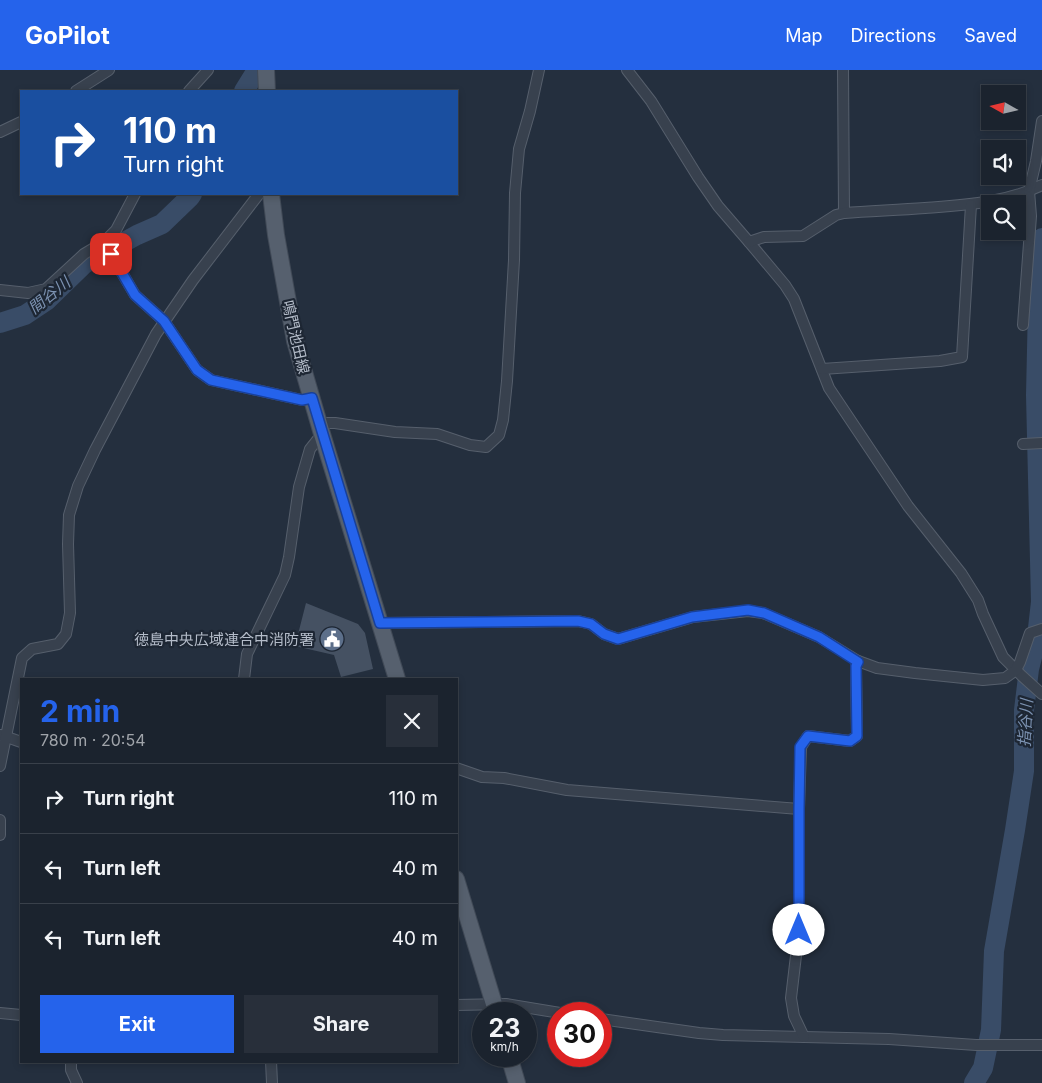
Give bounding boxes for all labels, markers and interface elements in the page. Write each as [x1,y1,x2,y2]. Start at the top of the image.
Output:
text: GoPilot [25,21,110,50]
text: Map [785,25,823,46]
text: Directions [851,25,936,46]
text: Saved [964,25,1017,46]
north arrow [981,85,1026,130]
map controls [981,85,1026,240]
text: 110 m [123,109,217,151]
icon: right [40,110,105,175]
button: sound [981,140,1026,185]
text: Turn right [123,151,224,177]
button: search [981,195,1026,240]
pin [90,233,132,275]
icon: arrive [97,240,125,268]
water label: 間谷川 [24,271,75,318]
street label: 鳴門池田線 [278,298,314,376]
public building icon: 徳島中央広域連合中消防署 [319,626,345,652]
place label: 徳島中央広域連合中消防署 [134,630,314,649]
text: 2 min [40,693,120,729]
button: close [386,695,438,747]
water label: 指谷川 [1014,697,1036,747]
text: 780 m · 20:54 [40,730,145,750]
icon: right [40,785,68,813]
text: Turn right [83,787,174,810]
text: 110 m [389,787,438,810]
icon: left [40,855,68,883]
text: Turn left [83,857,161,880]
text: 40 m [392,857,438,880]
position arrow [772,903,824,955]
icon: left [40,925,68,953]
text: Turn left [83,927,161,950]
text: 40 m [392,927,438,950]
button: Exit [40,995,234,1053]
button: Share [244,995,438,1053]
speed limit sign: 30 [547,1002,612,1067]
text: 23 [489,1013,520,1043]
text: km/h [490,1039,519,1054]

